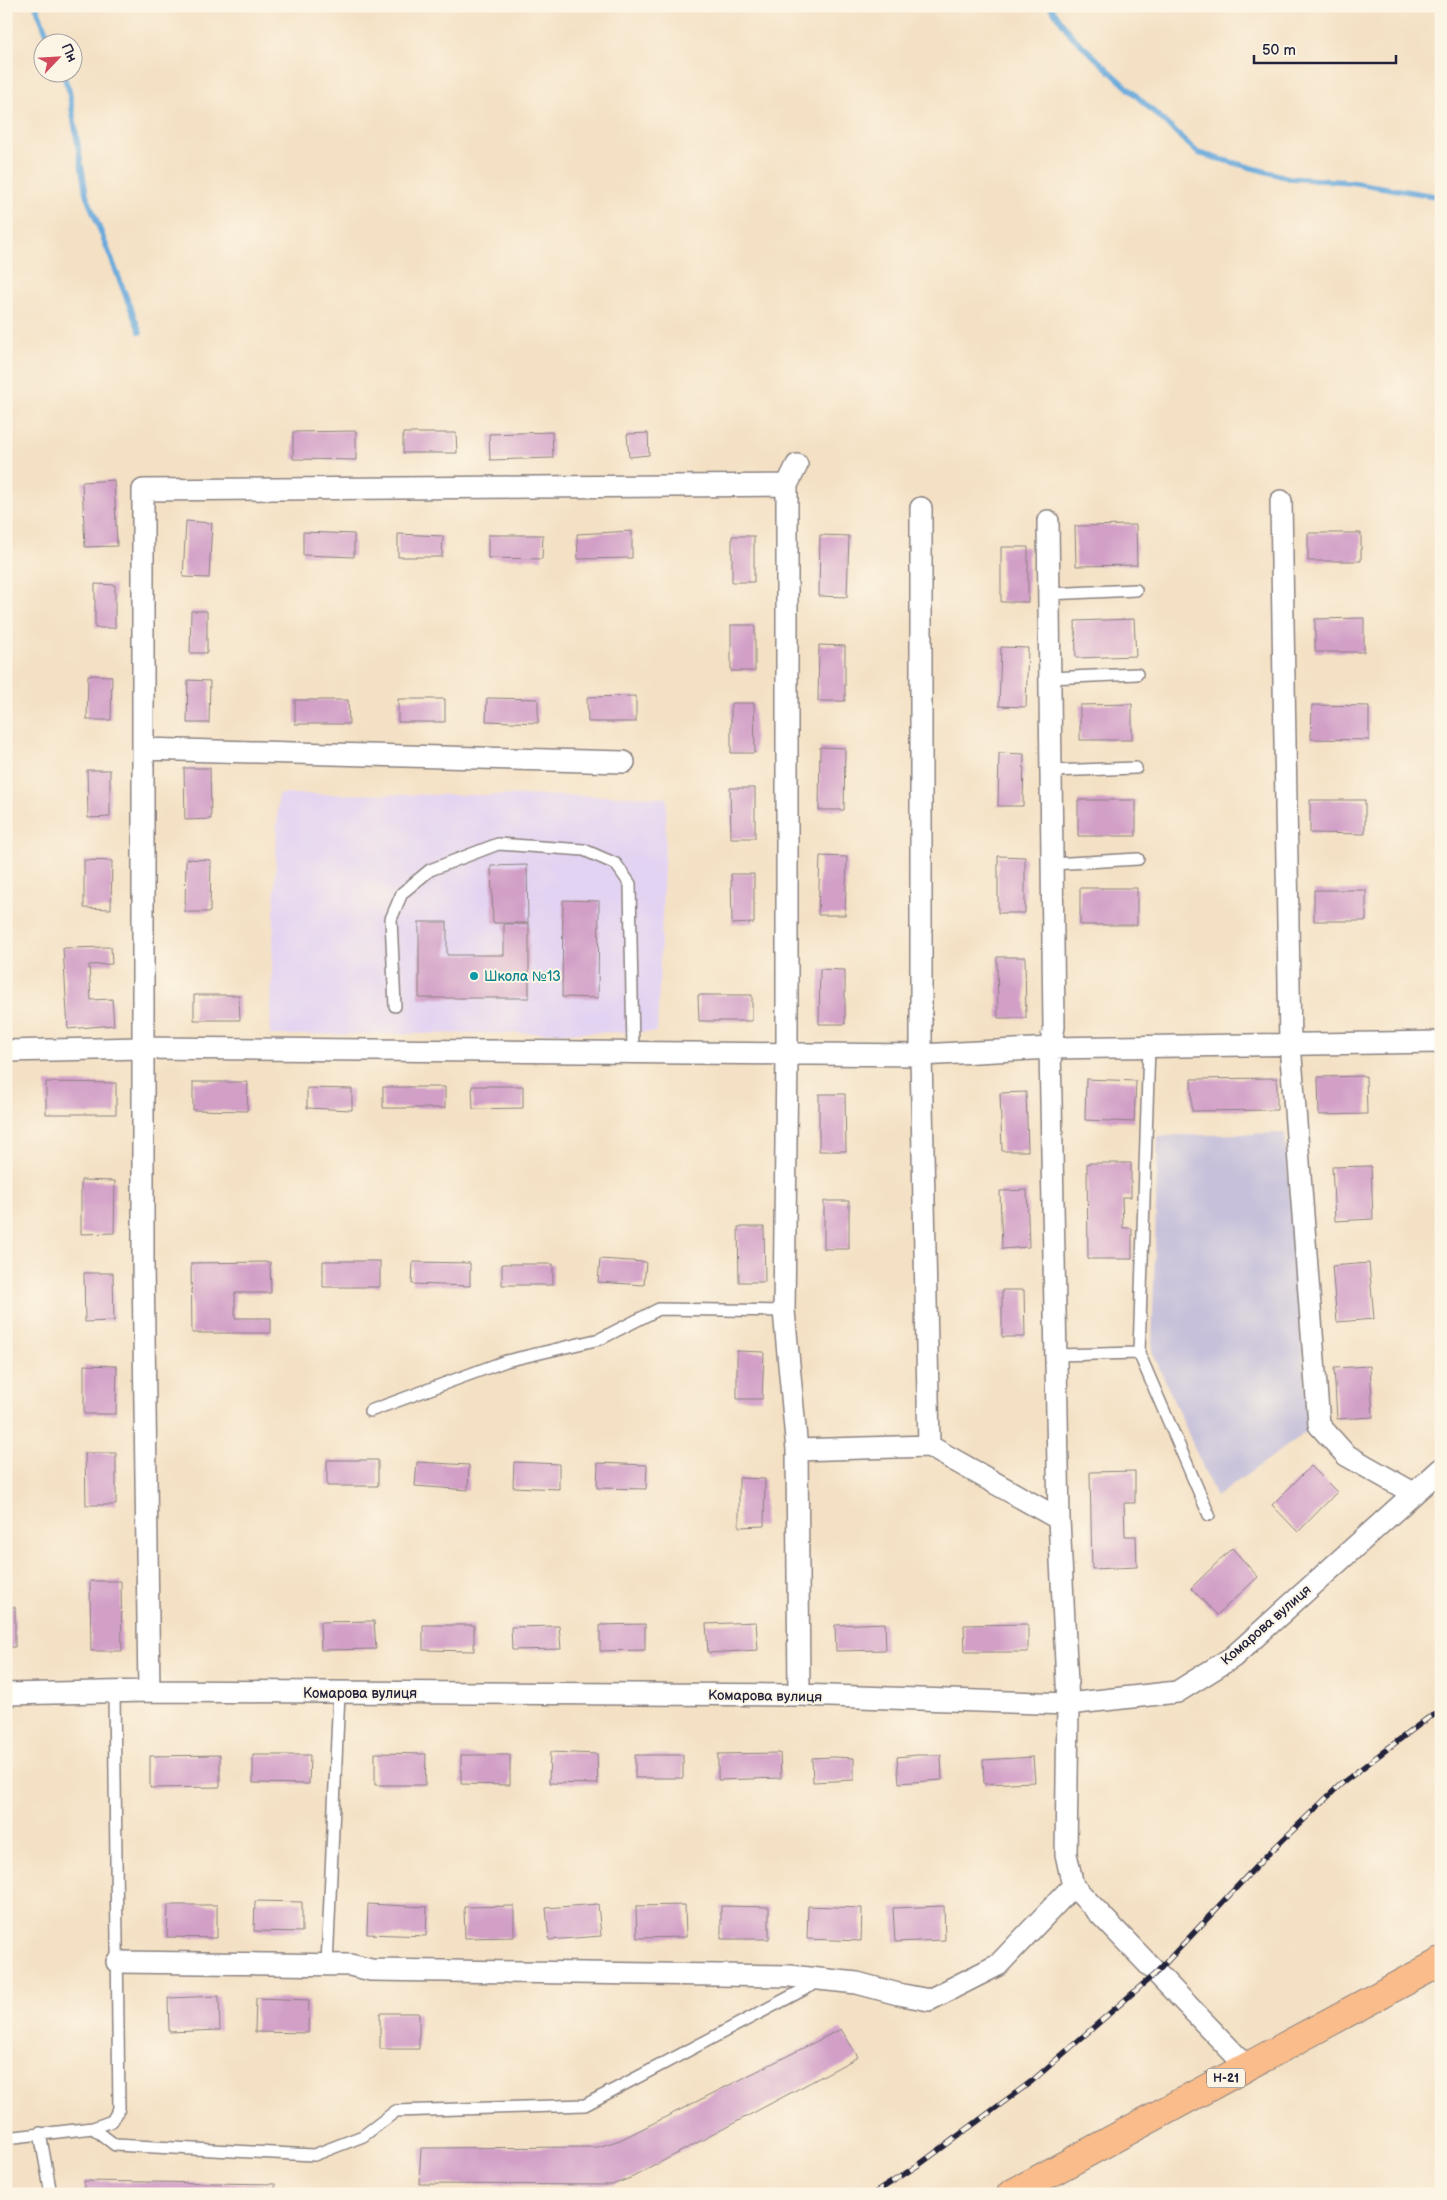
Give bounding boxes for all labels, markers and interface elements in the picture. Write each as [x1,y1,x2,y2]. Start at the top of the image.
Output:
north arrow [32,32,82,82]
scale bar [1254,32,1397,64]
text: Пн [58,41,81,65]
text: 50 m [1262,41,1296,60]
place label: Школа №13 [484,968,561,985]
marker: Школа №13 [468,970,480,982]
street label: Комарова вулиця [1217,1581,1315,1669]
street label: Комарова вулиця [303,1685,417,1702]
street label: Комарова вулиця [708,1687,822,1705]
road number: Н-21 [1207,2068,1245,2088]

